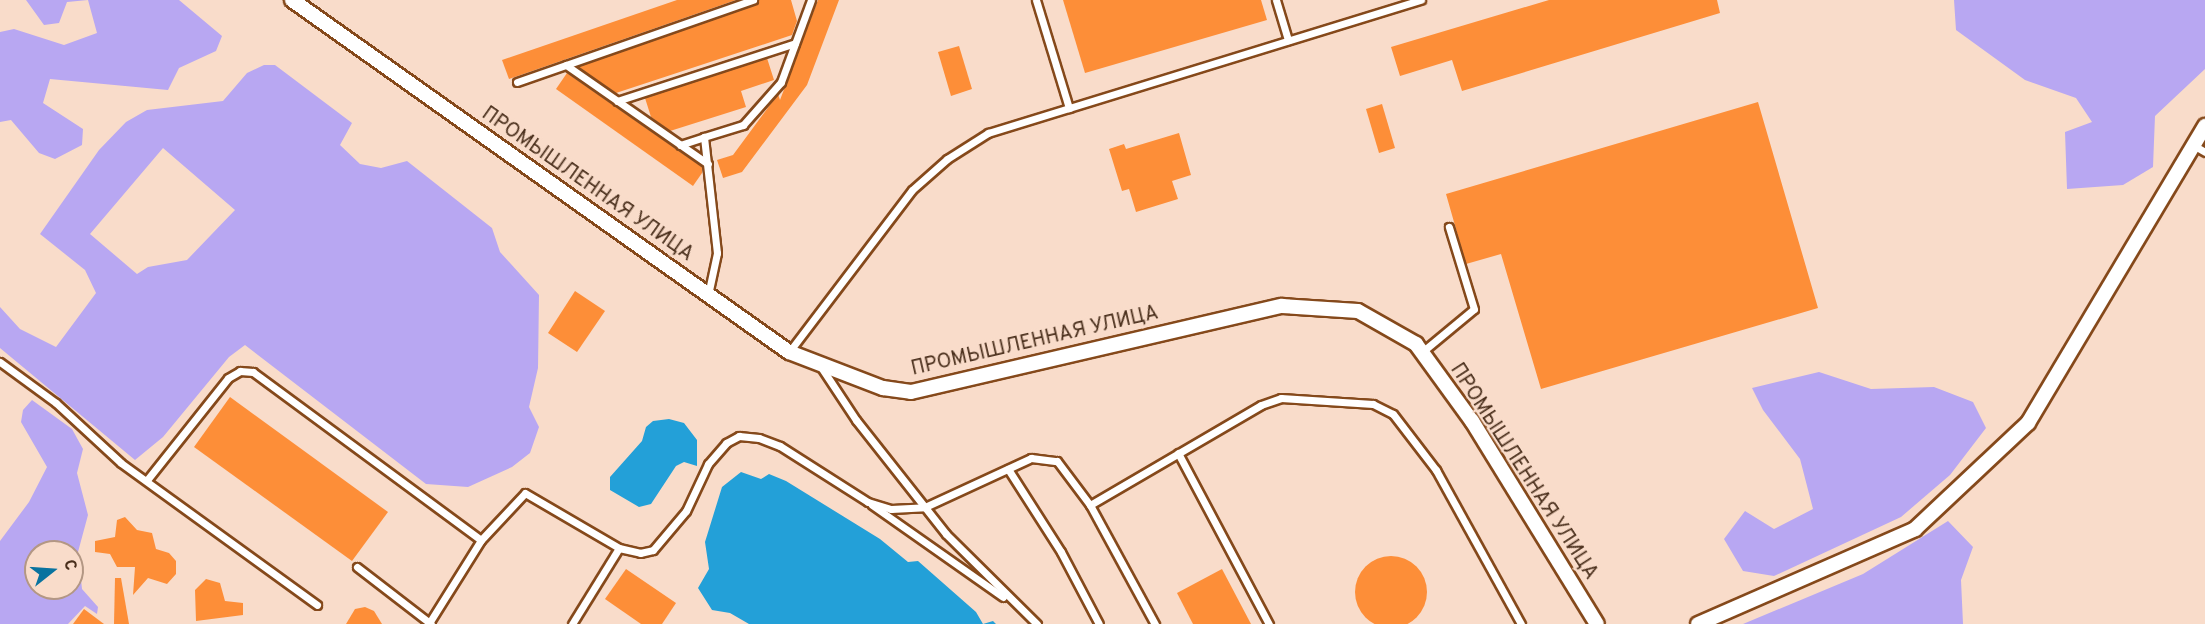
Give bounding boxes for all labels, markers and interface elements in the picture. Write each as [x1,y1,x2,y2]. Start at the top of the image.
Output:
street label: ПРОМЫШЛЕННАЯ УЛИЦА [476,103,698,267]
street label: ПРОМЫШЛЕННАЯ УЛИЦА [909,302,1161,382]
street label: ПРОМЫШЛЕННАЯ УЛИЦА [1444,359,1602,585]
north arrow [24,540,84,600]
text: С [58,558,80,573]

